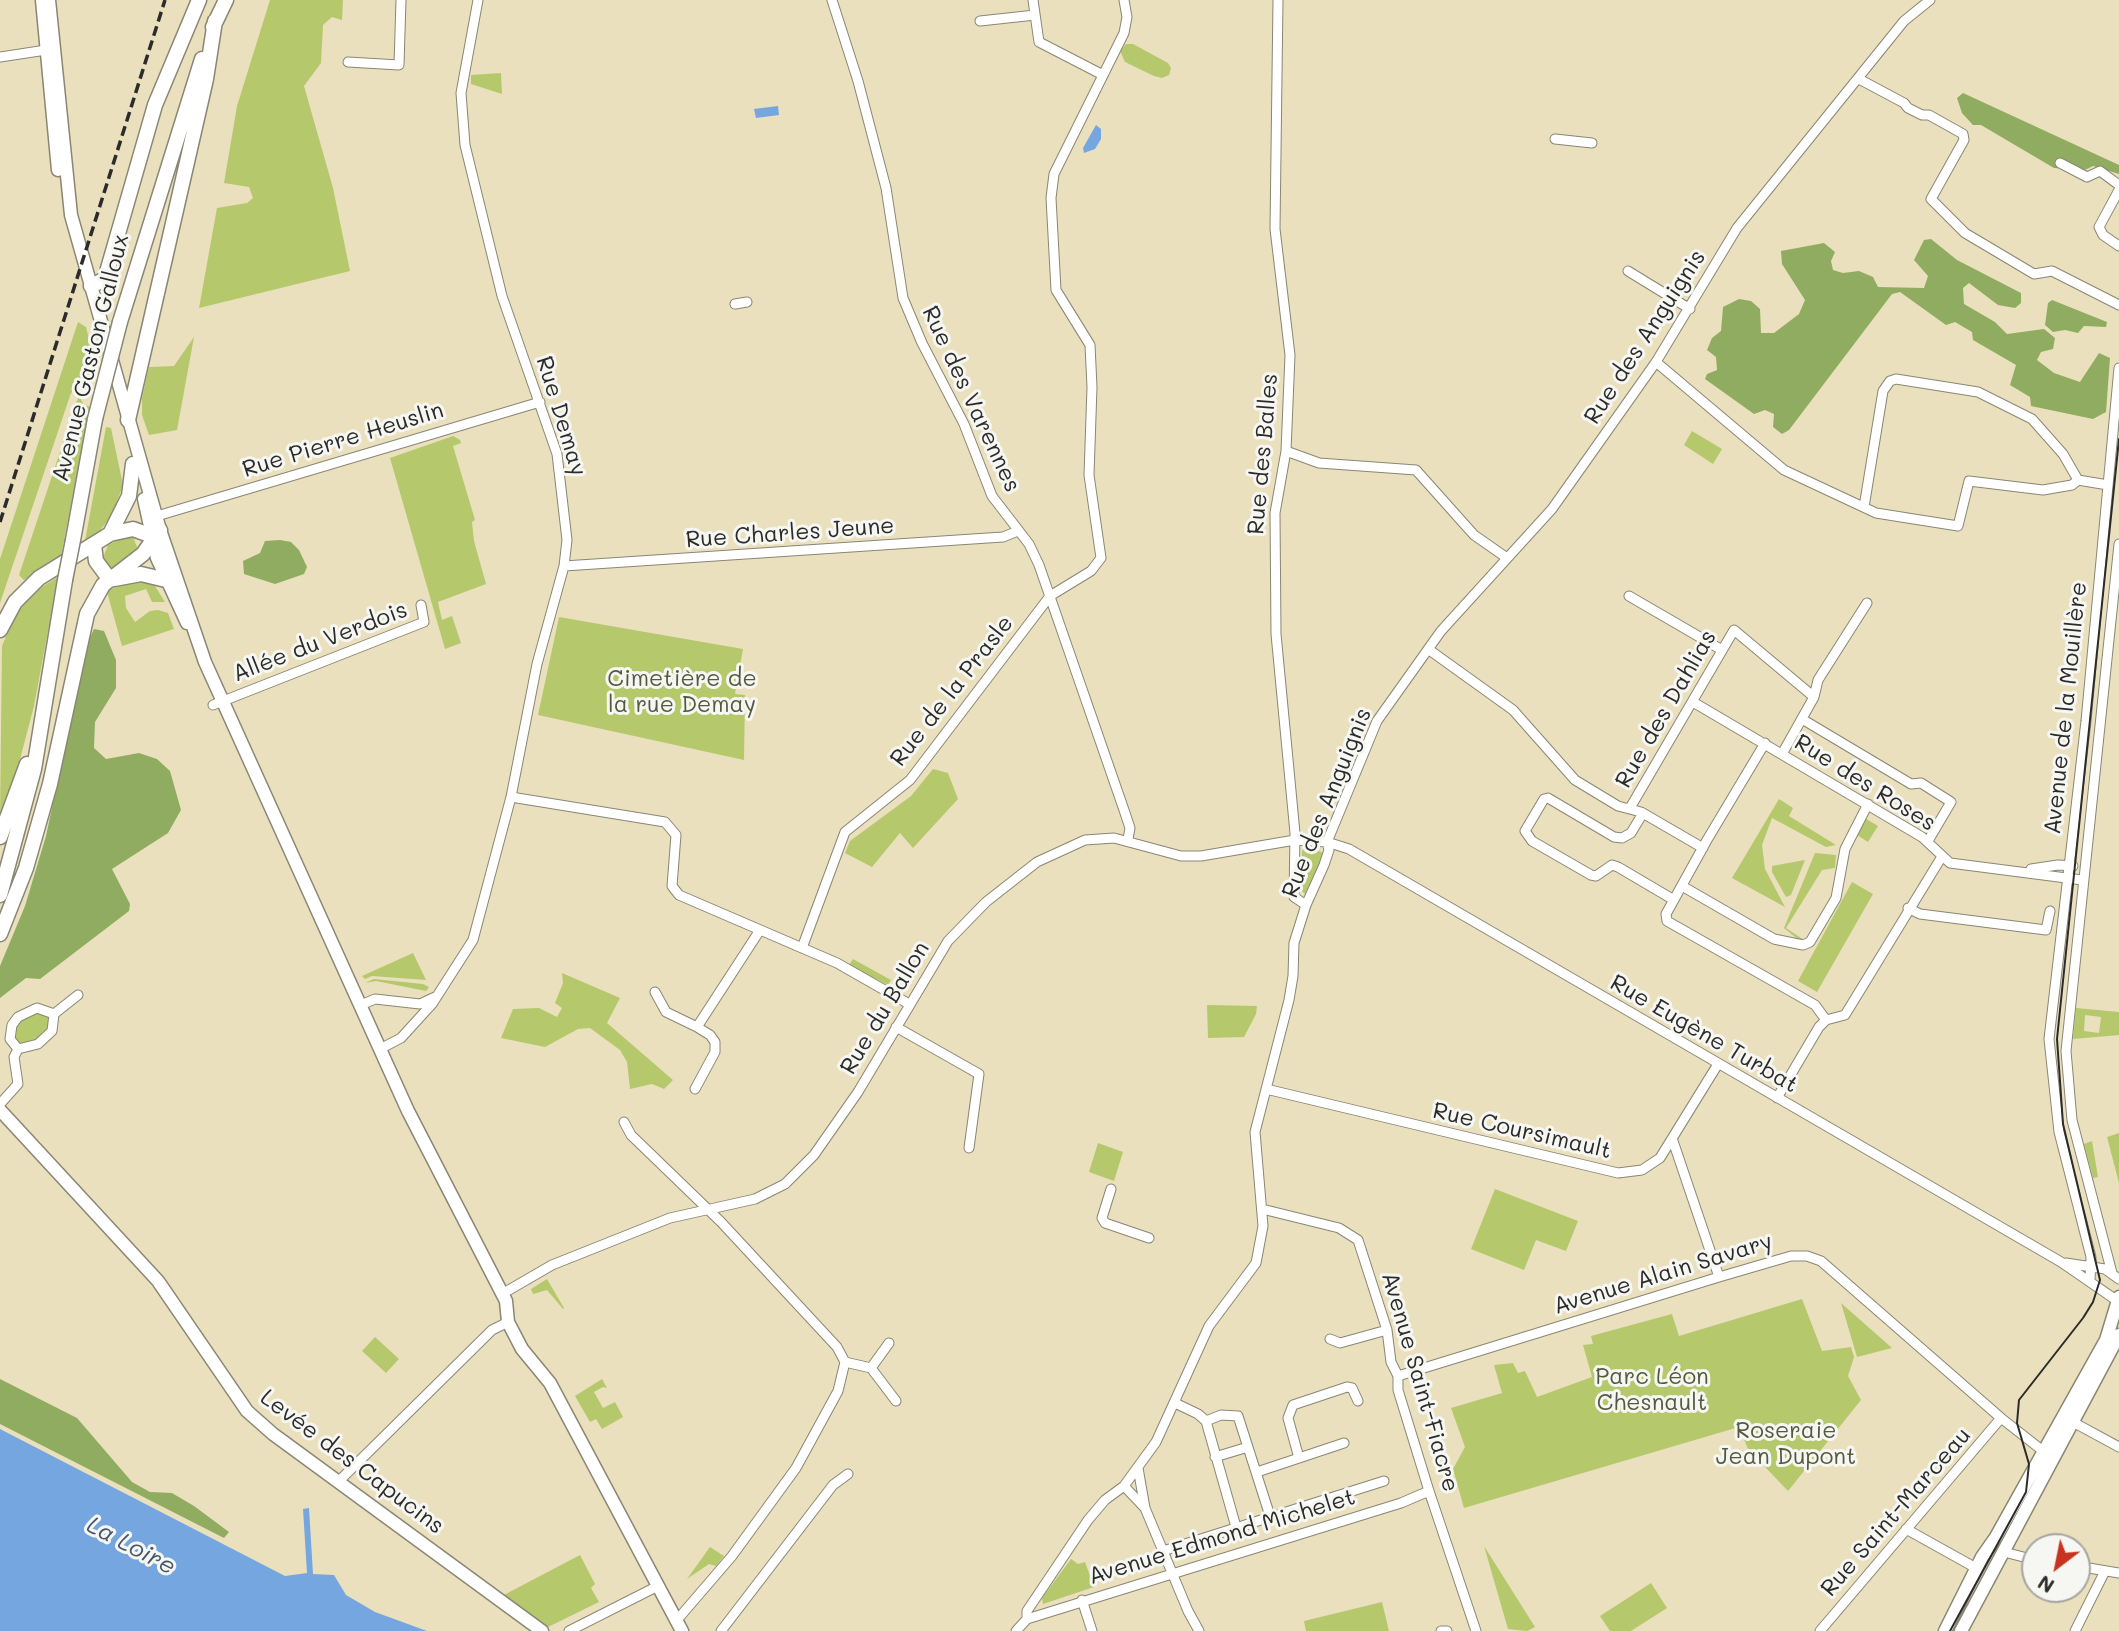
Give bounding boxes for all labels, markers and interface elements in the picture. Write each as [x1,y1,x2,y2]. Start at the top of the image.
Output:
street label: Avenue Gaston Galloux [47,231,135,485]
street label: Rue des Anguignis [1578,245,1712,429]
street label: Rue des Varennes [916,302,1026,496]
street label: Rue Demay [530,353,592,479]
street label: Rue des Balles [1242,372,1284,536]
street label: Rue Pierre Heuslin [239,396,447,484]
street label: Rue Charles Jeune [685,512,895,554]
street label: Avenue de la Mouillère [2039,580,2093,836]
street label: Allée du Verdois [229,596,411,688]
street label: Rue de la Prasle [885,610,1019,772]
street label: Rue des Dahlias [1610,625,1722,793]
park label: Cimetière de la rue Demay [607,665,757,719]
street label: Rue des Anguignis [1276,704,1378,902]
street label: Rue des Roses [1789,729,1941,837]
street label: Rue du Ballon [835,937,935,1079]
street label: Rue Eugène Turbat [1605,969,1803,1099]
street label: Rue Coursimault [1430,1097,1614,1165]
street label: Avenue Alain Savary [1550,1228,1776,1320]
street label: Avenue Saint-Fiacre [1375,1269,1465,1495]
park label: Parc Léon Chesnault [1595,1363,1709,1417]
street label: Levée des Capucins [255,1384,449,1540]
park label: Roseraie Jean Dupont [1716,1417,1856,1471]
street label: Rue Saint-Marceau [1815,1422,1977,1602]
street label: Avenue Edmond Michelet [1085,1483,1359,1591]
water label: La Loire [82,1511,180,1581]
north arrow [2021,1533,2091,1603]
text: N [2033,1570,2058,1599]

